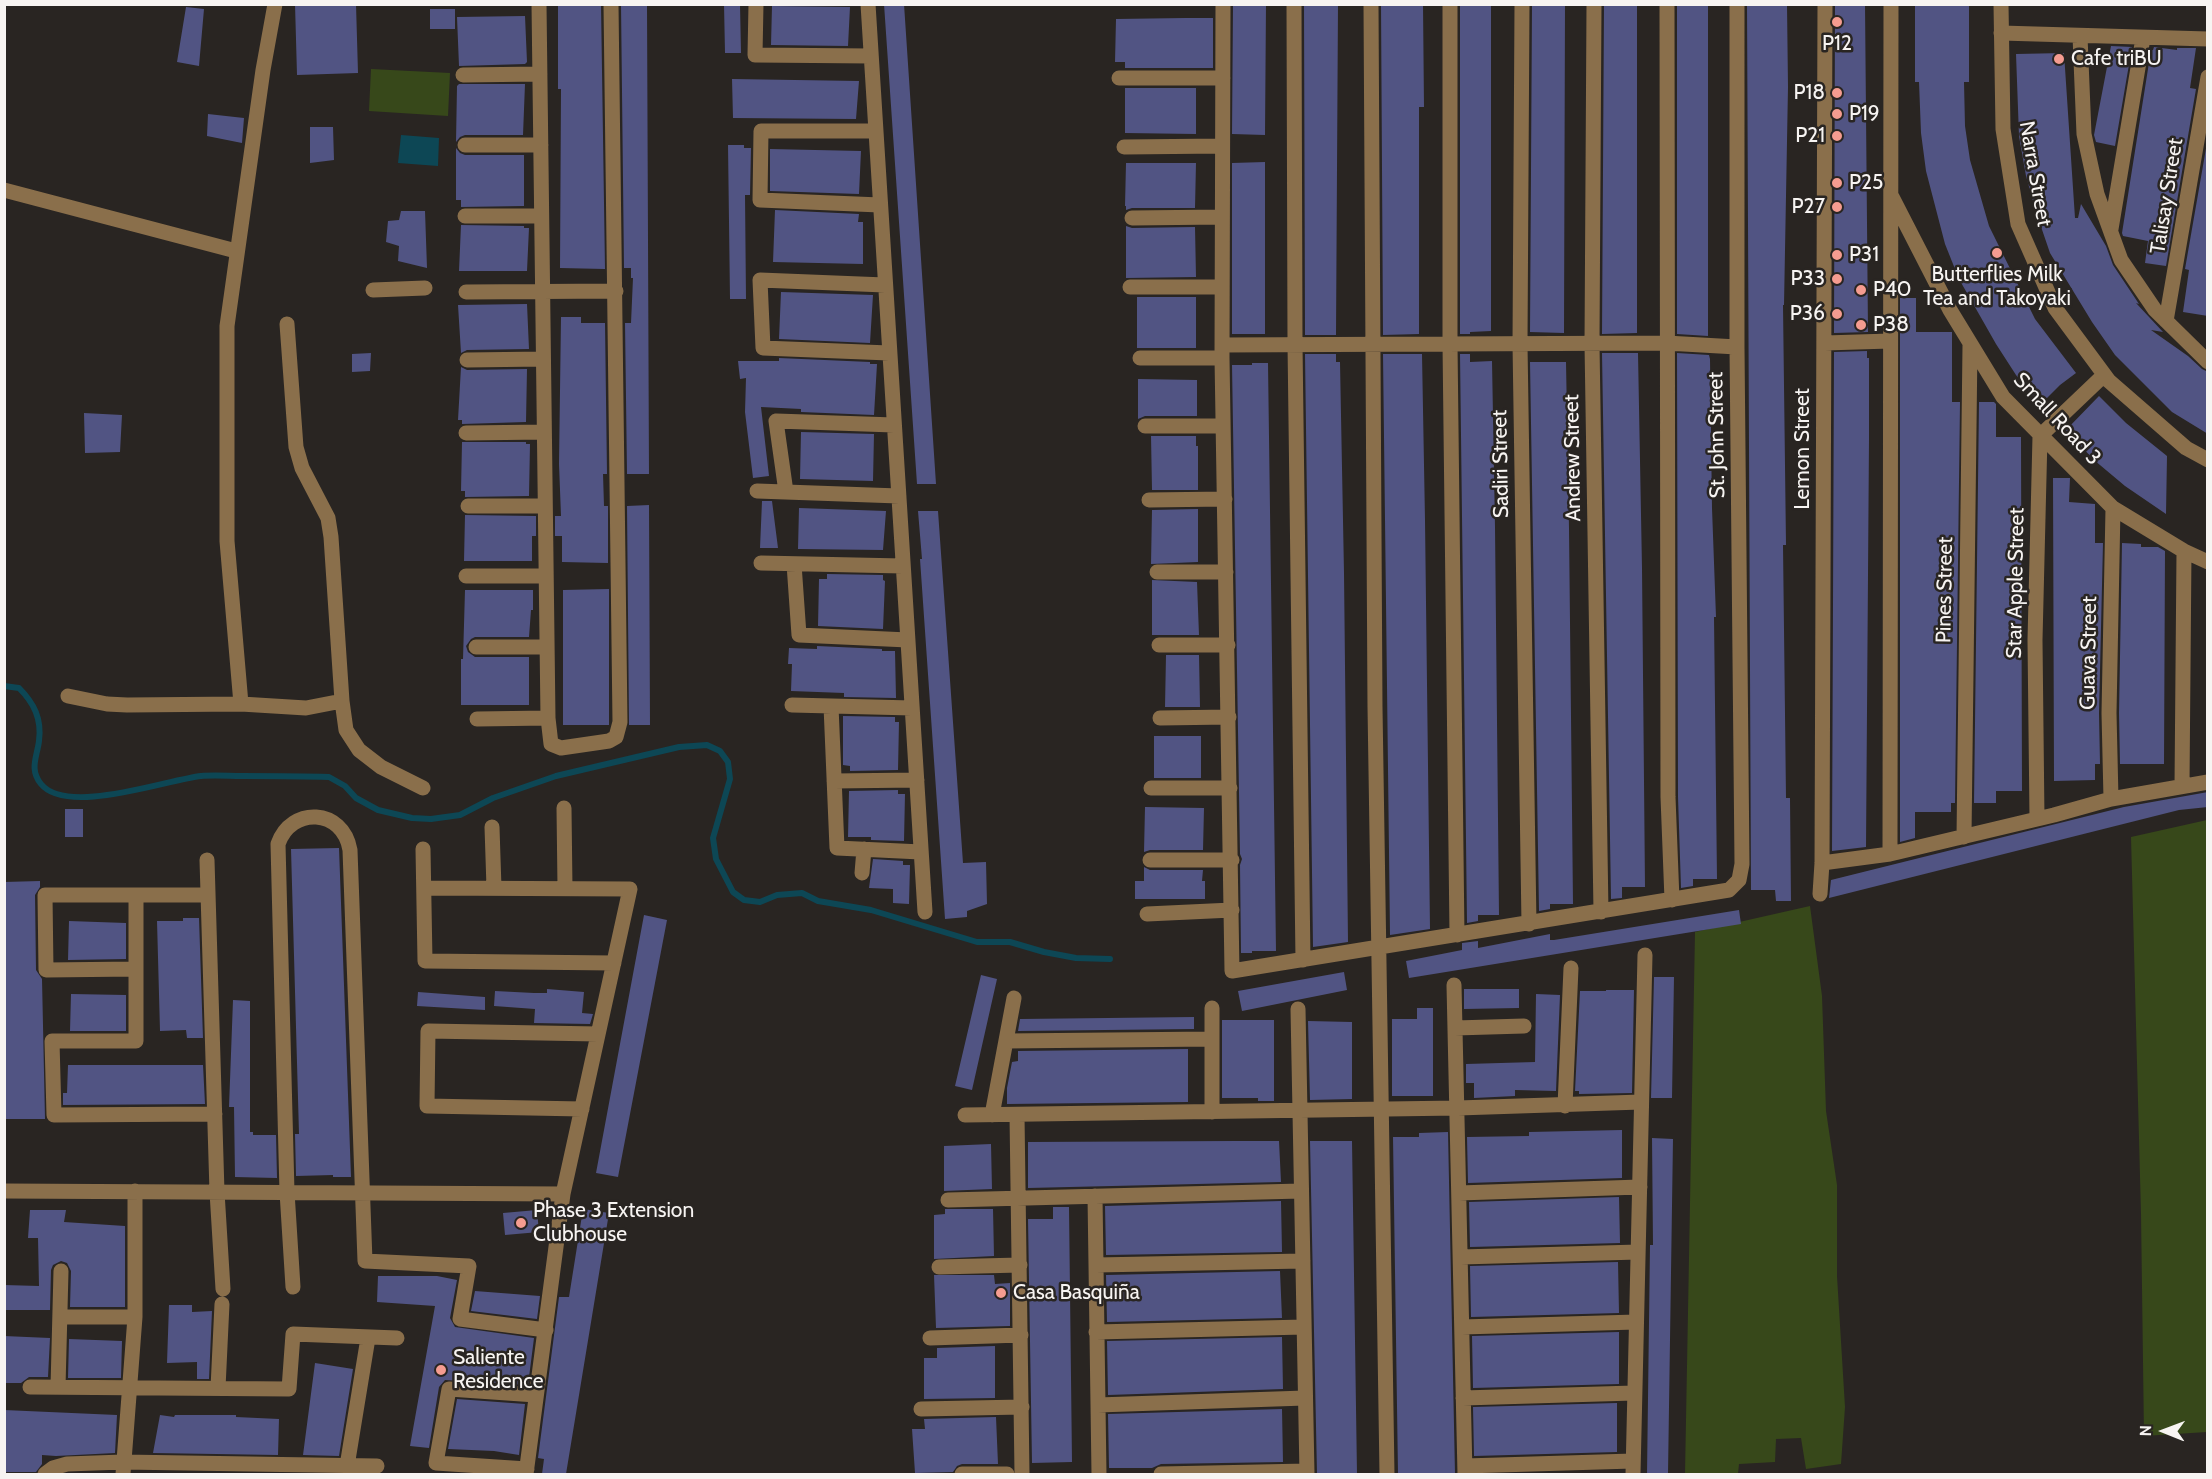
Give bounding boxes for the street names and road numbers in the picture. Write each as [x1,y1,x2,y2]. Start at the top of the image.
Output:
street label: Narra Street [2013,119,2057,229]
street label: Talisay Street [2145,136,2189,256]
street label: Small Road 3 [2008,368,2106,470]
street label: St. John Street [1703,372,1731,498]
street label: Lemon Street [1790,388,1816,510]
street label: Andrew Street [1559,394,1587,522]
street label: Sadiri Street [1487,410,1515,518]
street label: Star Apple Street [2002,507,2030,659]
street label: Pines Street [1931,537,1959,643]
street label: Guava Street [2075,596,2103,710]

